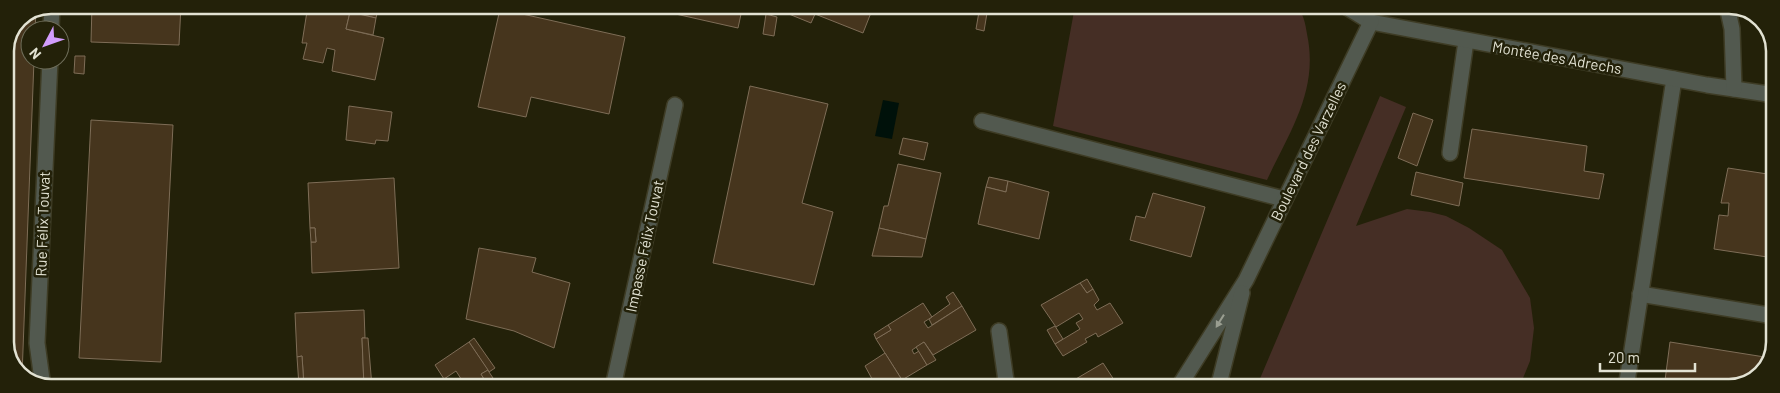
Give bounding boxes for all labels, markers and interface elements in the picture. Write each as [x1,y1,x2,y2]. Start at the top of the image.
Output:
north arrow [20,20,70,70]
street label: Montée des Adrechs [1491,37,1623,77]
text: N [25,45,44,63]
street label: Boulevard des Varzelles [1267,79,1349,223]
street label: Rue Félix Touvat [31,171,53,277]
street label: Impasse Félix Touvat [621,178,667,314]
one-way arrow [1215,314,1225,327]
scale bar [1600,340,1695,372]
text: 20 m [1608,348,1640,366]

